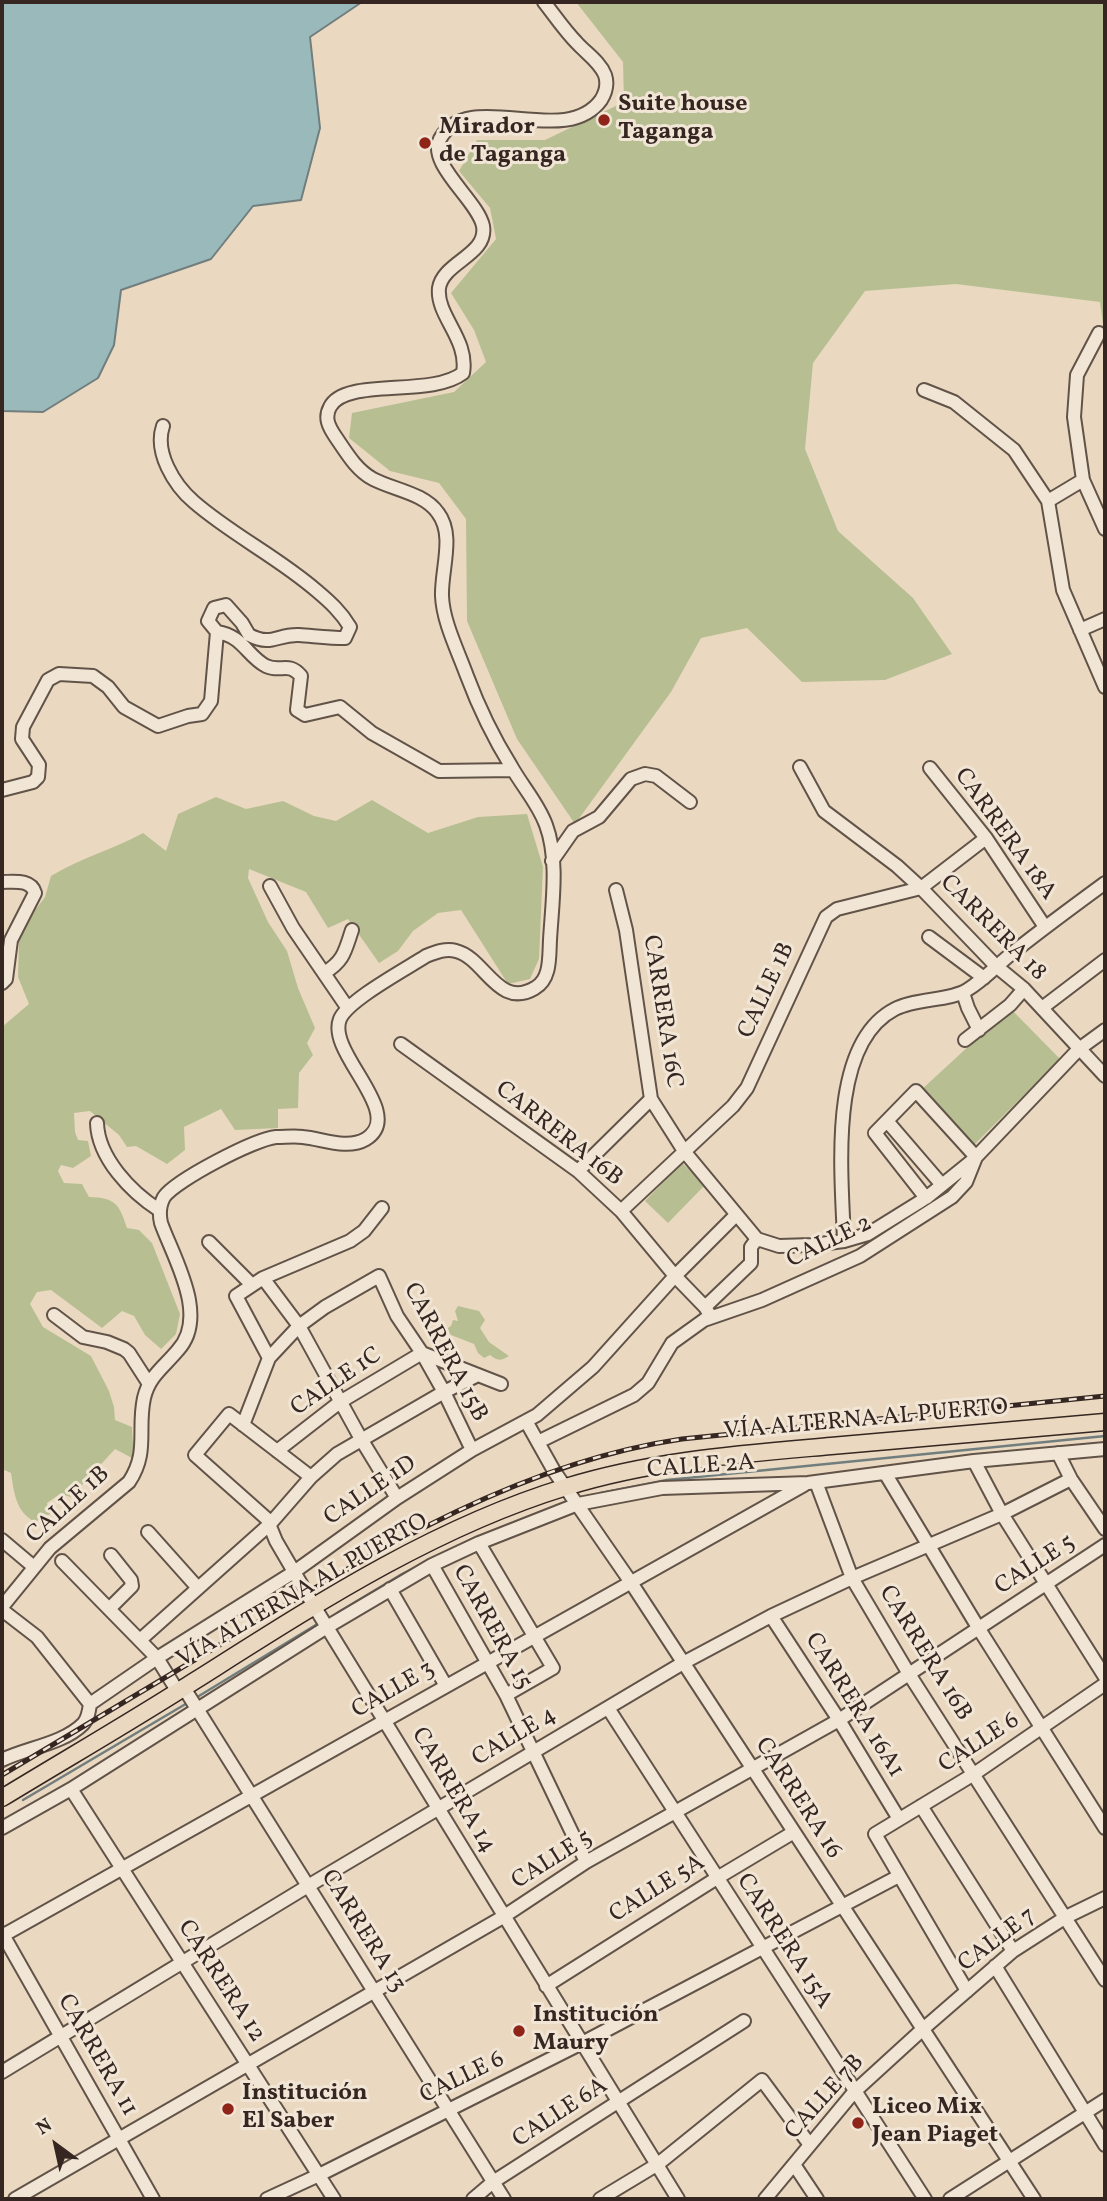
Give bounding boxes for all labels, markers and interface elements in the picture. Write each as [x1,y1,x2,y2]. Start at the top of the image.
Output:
place label: Suite house Taganga [618,92,747,148]
marker: Suite house Taganga [596,112,612,128]
place label: Mirador de Taganga [439,115,566,171]
marker: Mirador de Taganga [417,135,433,151]
street label: CARRERA 18A [947,763,1061,907]
street label: CARRERA 18 [933,870,1051,988]
street label: CARRERA 16C [635,933,687,1091]
street label: CALLE 1B [733,938,803,1044]
street label: CARRERA 16B [489,1076,627,1194]
street label: CALLE 2 [783,1210,877,1276]
street label: CARRERA 15B [395,1279,493,1427]
street label: CALLE 1C [286,1342,388,1424]
street label: VÍA ALTERNA AL PUERTO [723,1394,1009,1448]
street label: CALLE 2A [646,1450,756,1486]
street label: CALLE 1D [319,1451,423,1533]
street label: CALLE 1B [21,1461,117,1551]
street label: VÍA ALTERNA AL PUERTO [172,1508,434,1676]
street label: CALLE 5 [991,1529,1081,1603]
street label: CARRERA 15 [445,1561,537,1695]
street label: CARRERA 16B [871,1581,977,1727]
street label: CARRERA 16A1 [797,1628,909,1784]
street label: CALLE 3 [348,1656,440,1726]
street label: CALLE 4 [468,1702,562,1774]
street label: CALLE 6 [934,1707,1026,1781]
street label: CARRERA 14 [403,1723,501,1859]
street label: CARRERA 16 [747,1733,847,1865]
street label: CALLE 5 [507,1825,599,1897]
street label: CALLE 5A [605,1850,711,1930]
street label: CARRERA 13 [313,1865,411,1999]
street label: CARRERA 15A [729,1869,837,2015]
street label: CALLE 7 [953,1902,1043,1980]
street label: CARRERA 12 [170,1916,270,2048]
street label: CARRERA 11 [50,1990,142,2122]
place label: Institución Maury [533,2003,659,2059]
marker: Institución Maury [511,2023,527,2039]
street label: CALLE 6 [416,2046,510,2112]
street label: CALLE 7B [780,2049,872,2147]
street label: CALLE 6A [508,2073,614,2155]
place label: Institución El Saber [242,2081,368,2137]
place label: Liceo Mix Jean Piaget [872,2095,998,2151]
marker: Institución El Saber [220,2101,236,2117]
north arrow [21,2110,91,2180]
text: N [32,2113,57,2142]
marker: Liceo Mix Jean Piaget [850,2115,866,2131]

